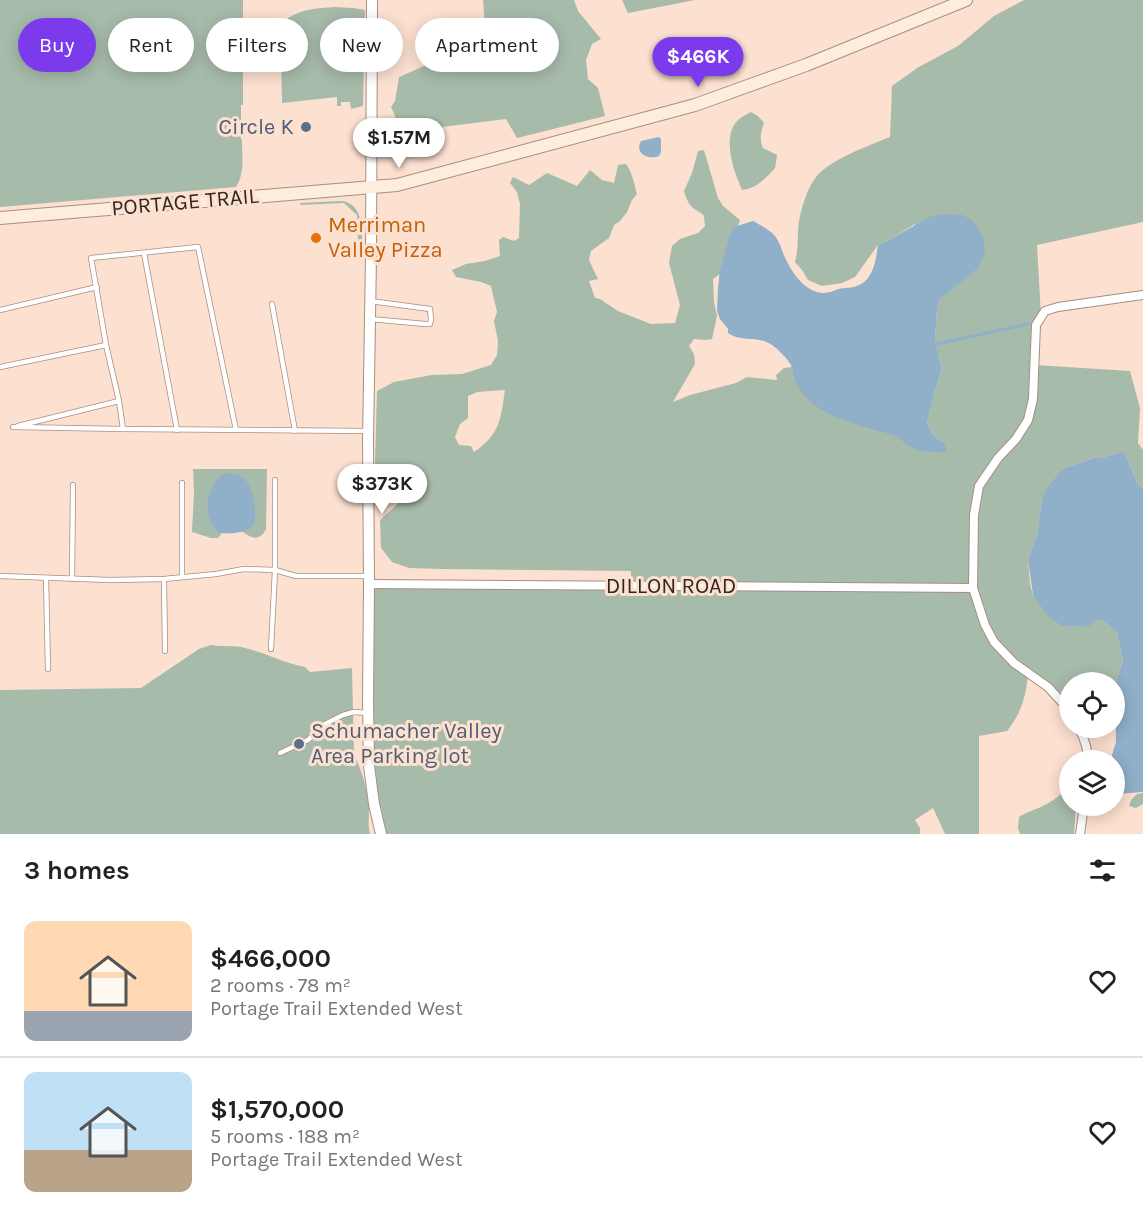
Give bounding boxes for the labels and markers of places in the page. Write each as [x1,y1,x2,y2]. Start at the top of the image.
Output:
pin: $466K [656,37,740,88]
place label: Circle K [219,114,294,140]
pin: $1.57M [350,118,448,169]
marker: Circle K [299,120,313,134]
place label: Merriman Valley Pizza [328,212,443,263]
marker: Merriman Valley Pizza [309,231,323,245]
pin: $373K [340,464,424,515]
place label: Schumacher Valley Area Parking lot [311,718,502,769]
marker: Schumacher Valley Area Parking lot [292,737,306,751]

